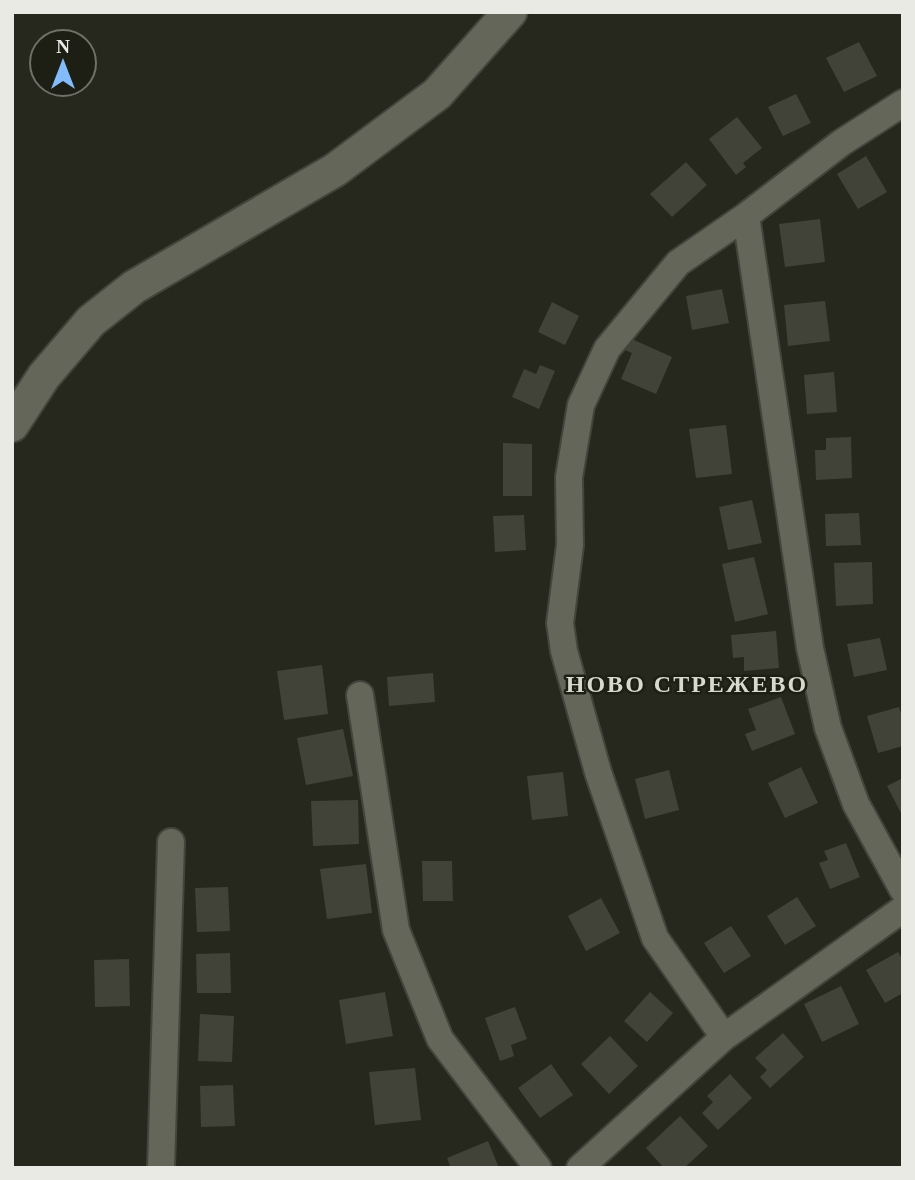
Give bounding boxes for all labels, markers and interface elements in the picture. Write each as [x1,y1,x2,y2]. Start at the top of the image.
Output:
north arrow [28,28,98,98]
text: N [56,36,70,57]
district label: НОВО СТРЕЖЕВО [566,671,808,697]

